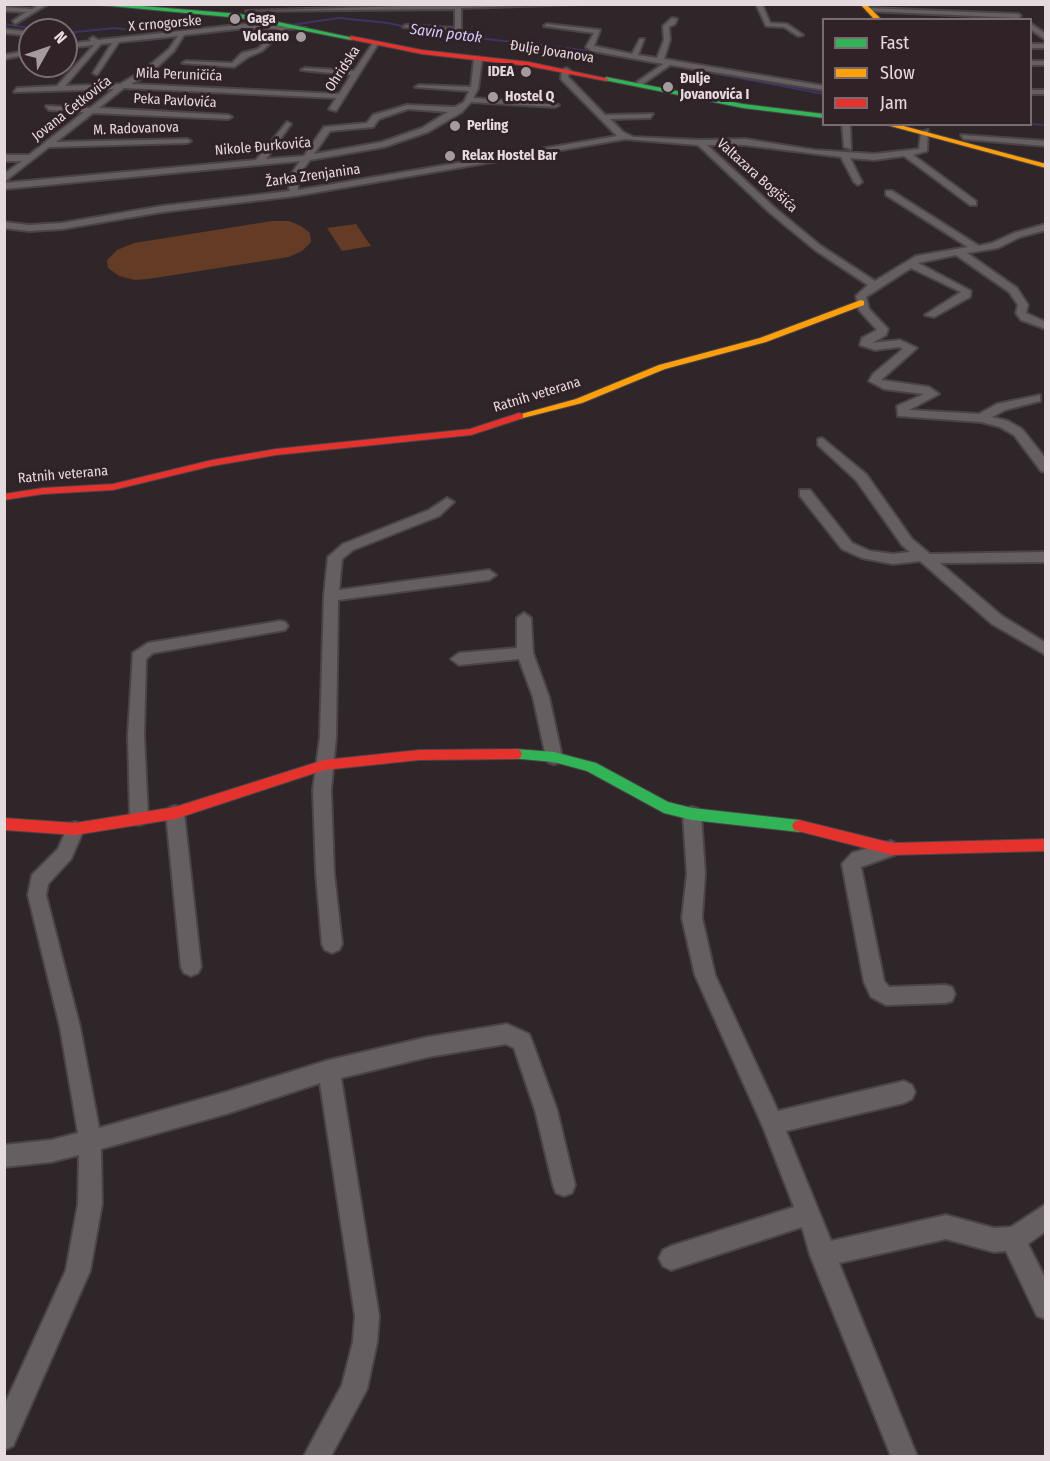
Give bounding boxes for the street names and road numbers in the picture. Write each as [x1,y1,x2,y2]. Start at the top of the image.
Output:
street label: X crnogorske [128,12,202,36]
street label: Đulje Jovanova [509,37,595,67]
street label: Ohridska [322,43,364,95]
street label: Mila Peruničića [136,65,222,85]
street label: Jovana Ćetkovića [29,73,115,145]
street label: Peka Pavlovića [133,90,217,112]
street label: M. Radovanova [93,119,179,139]
street label: Nikole Đurkovića [214,134,312,160]
street label: Valtazara Bogišića [713,135,801,217]
street label: Žarka Zrenjanina [265,161,361,191]
street label: Ratnih veterana [491,374,583,416]
street label: Ratnih veterana [17,463,109,487]

